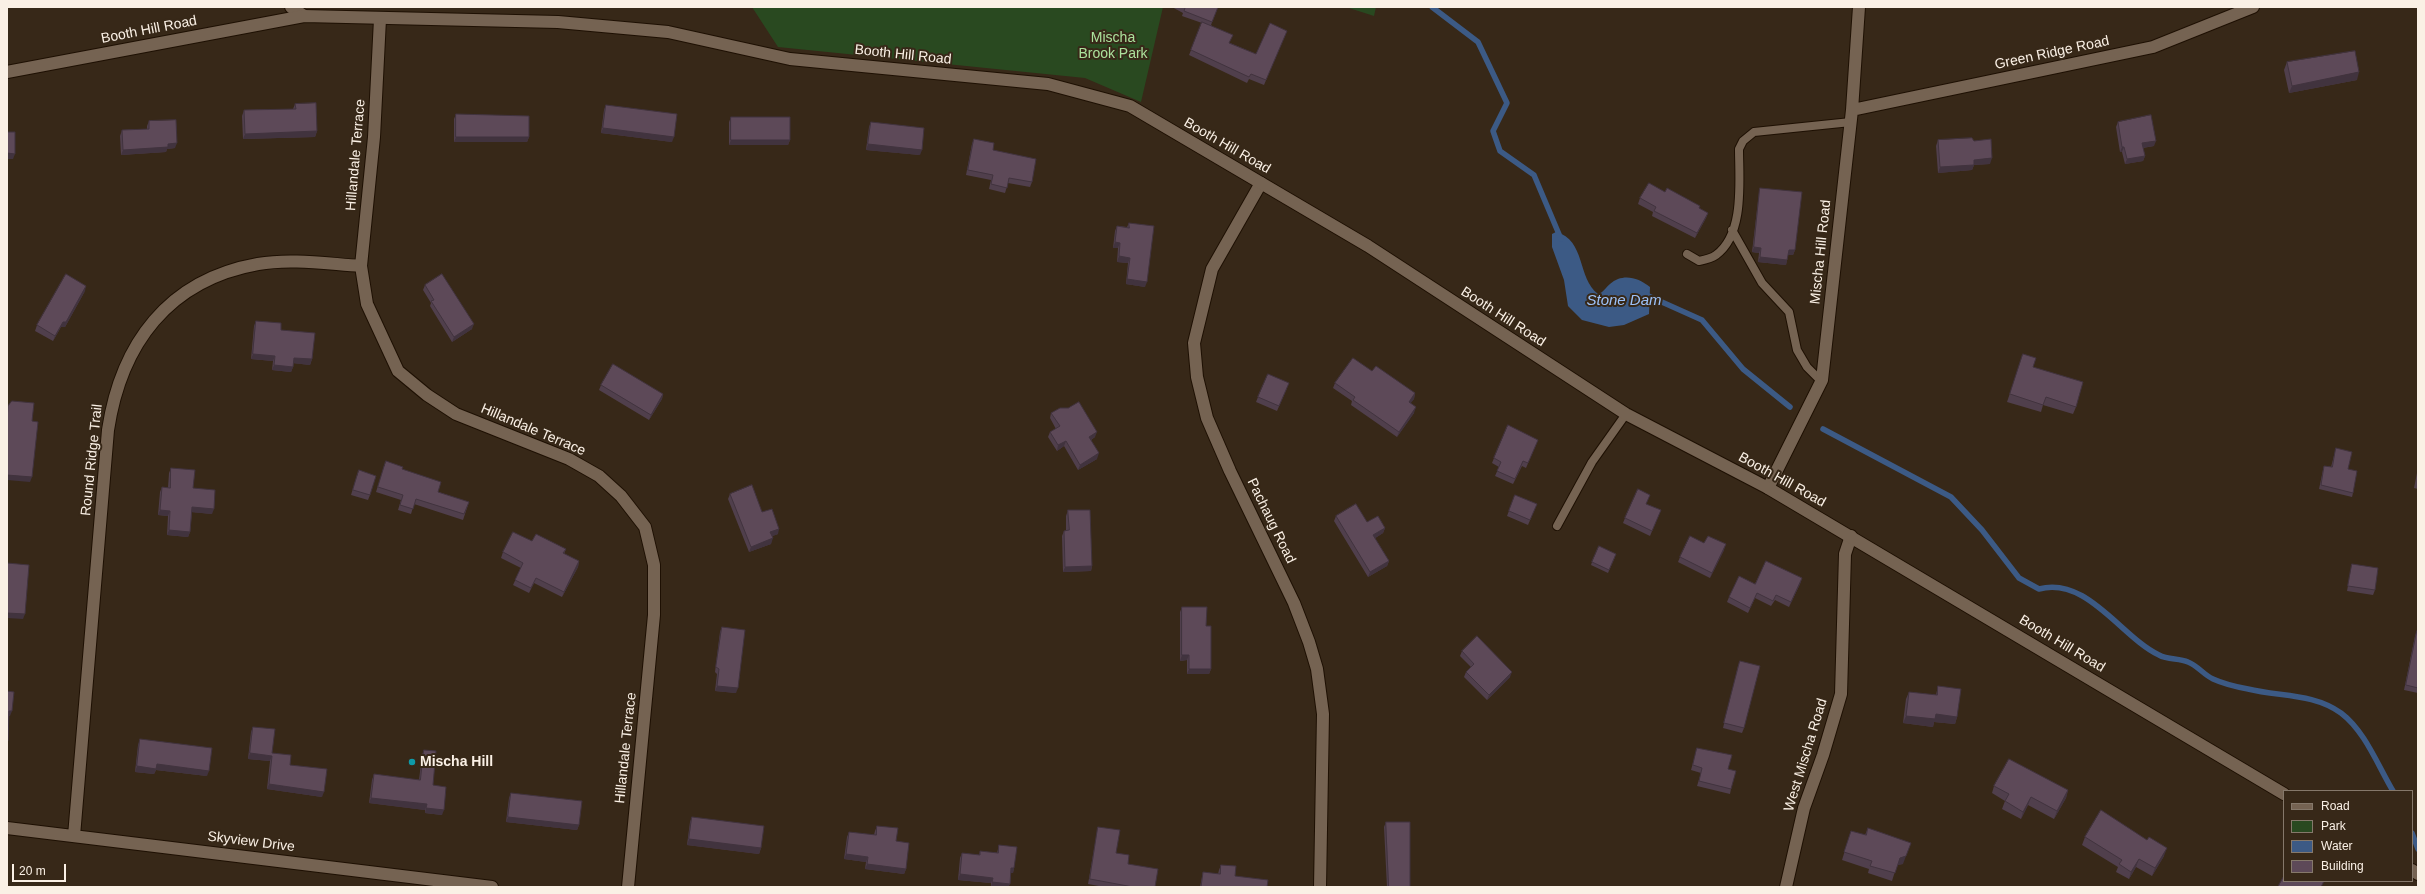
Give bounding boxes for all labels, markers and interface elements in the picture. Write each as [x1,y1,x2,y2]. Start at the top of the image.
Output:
street label: Booth Hill Road [100,12,198,48]
park label: Mischa Brook Park [1078,30,1148,62]
street label: Green Ridge Road [1993,33,2111,73]
street label: Booth Hill Road [854,42,952,68]
street label: Hillandale Terrace [343,98,369,212]
street label: Booth Hill Road [1181,114,1273,178]
street label: Mischa Hill Road [1807,199,1835,305]
street label: Booth Hill Road [1458,283,1548,351]
water label: Stone Dam [1586,292,1662,310]
street label: Hillandale Terrace [478,400,588,460]
street label: Round Ridge Trail [78,403,106,517]
street label: Booth Hill Road [1735,449,1829,511]
street label: Pachaug Road [1243,476,1299,566]
street label: Booth Hill Road [2016,612,2108,676]
street label: Hillandale Terrace [612,691,640,805]
street label: West Mischa Road [1781,696,1831,814]
place label: Mischa Hill [420,754,493,770]
marker: Mischa Hill [407,757,417,767]
legend [2283,790,2413,882]
text: Road [2321,799,2350,813]
text: Park [2321,819,2346,833]
street label: Skyview Drive [206,828,296,856]
text: Water [2321,839,2353,853]
scale bar [14,856,68,882]
text: Building [2321,859,2364,873]
text: 20 m [19,864,46,878]

